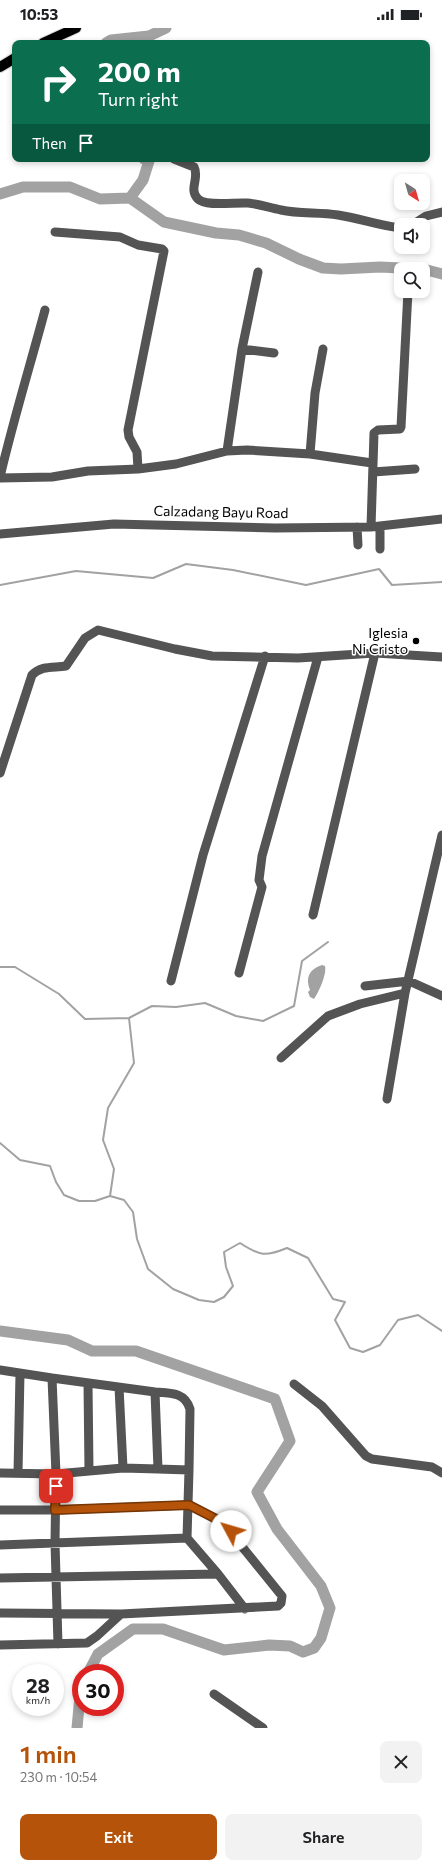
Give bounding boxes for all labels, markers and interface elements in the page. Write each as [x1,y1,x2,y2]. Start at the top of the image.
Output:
text: 10:53 [20,5,58,23]
text: 200 m [98,54,181,88]
icon: right [32,56,84,108]
text: Turn right [98,88,178,110]
icon: arrive [75,132,97,154]
text: Then [32,134,67,152]
north arrow [394,174,430,210]
map controls [394,174,430,298]
button: sound [394,218,430,254]
button: search [394,262,430,298]
street label: Calzadang Bayu Road [153,502,289,521]
place label: Iglesia Ni Cristo [352,624,408,657]
marker: Iglesia Ni Cristo [411,636,421,646]
pin [39,1469,73,1503]
icon: arrive [45,1475,67,1497]
position arrow [210,1510,252,1552]
speed limit sign: 30 [72,1664,124,1716]
text: 28 [26,1673,50,1697]
text: km/h [26,1694,50,1706]
text: 1 min [20,1739,77,1768]
button: close [380,1741,422,1783]
text: 230 m · 10:54 [20,1769,97,1785]
button: Exit [20,1814,217,1860]
button: Share [225,1814,422,1860]

